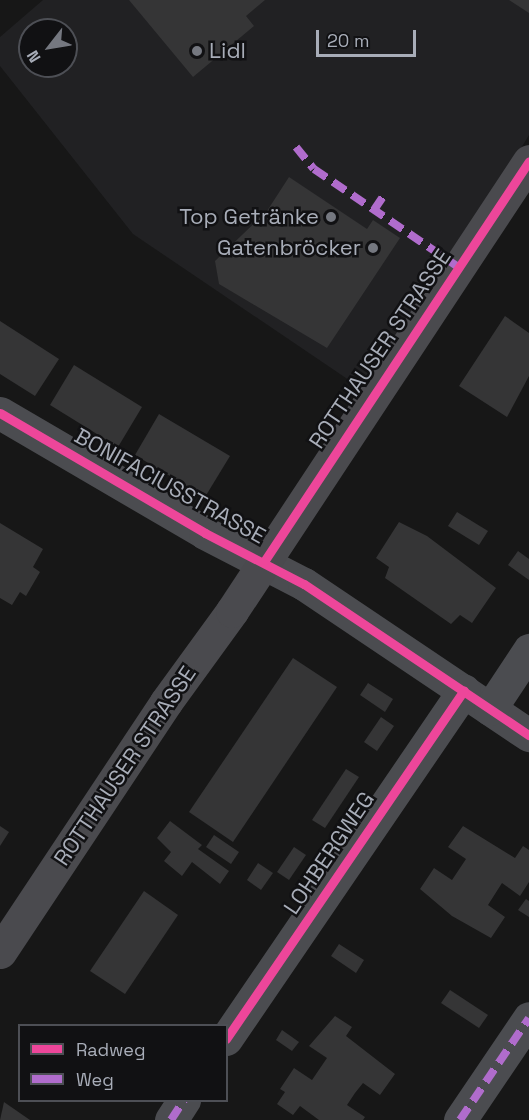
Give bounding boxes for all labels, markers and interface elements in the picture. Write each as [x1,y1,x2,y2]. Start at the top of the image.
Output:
north arrow [18,18,78,78]
scale bar [319,18,420,56]
text: 20 m [327,29,370,52]
place label: Lidl [209,38,246,64]
marker: Lidl [190,44,204,58]
text: N [22,46,46,67]
place label: Top Getränke [179,204,319,230]
marker: Top Getränke [324,210,338,224]
place label: Gatenbröcker [217,235,361,261]
marker: Gatenbröcker [366,241,380,255]
street label: ROTTHAUSER STRASSE [303,244,457,454]
street label: BONIFACIUSSTRASSE [70,423,270,549]
street label: ROTTHAUSER STRASSE [48,661,202,871]
street label: LOHBERGWEG [278,787,380,919]
legend [18,1024,228,1102]
text: Radweg [76,1038,146,1061]
text: Weg [76,1068,114,1091]

